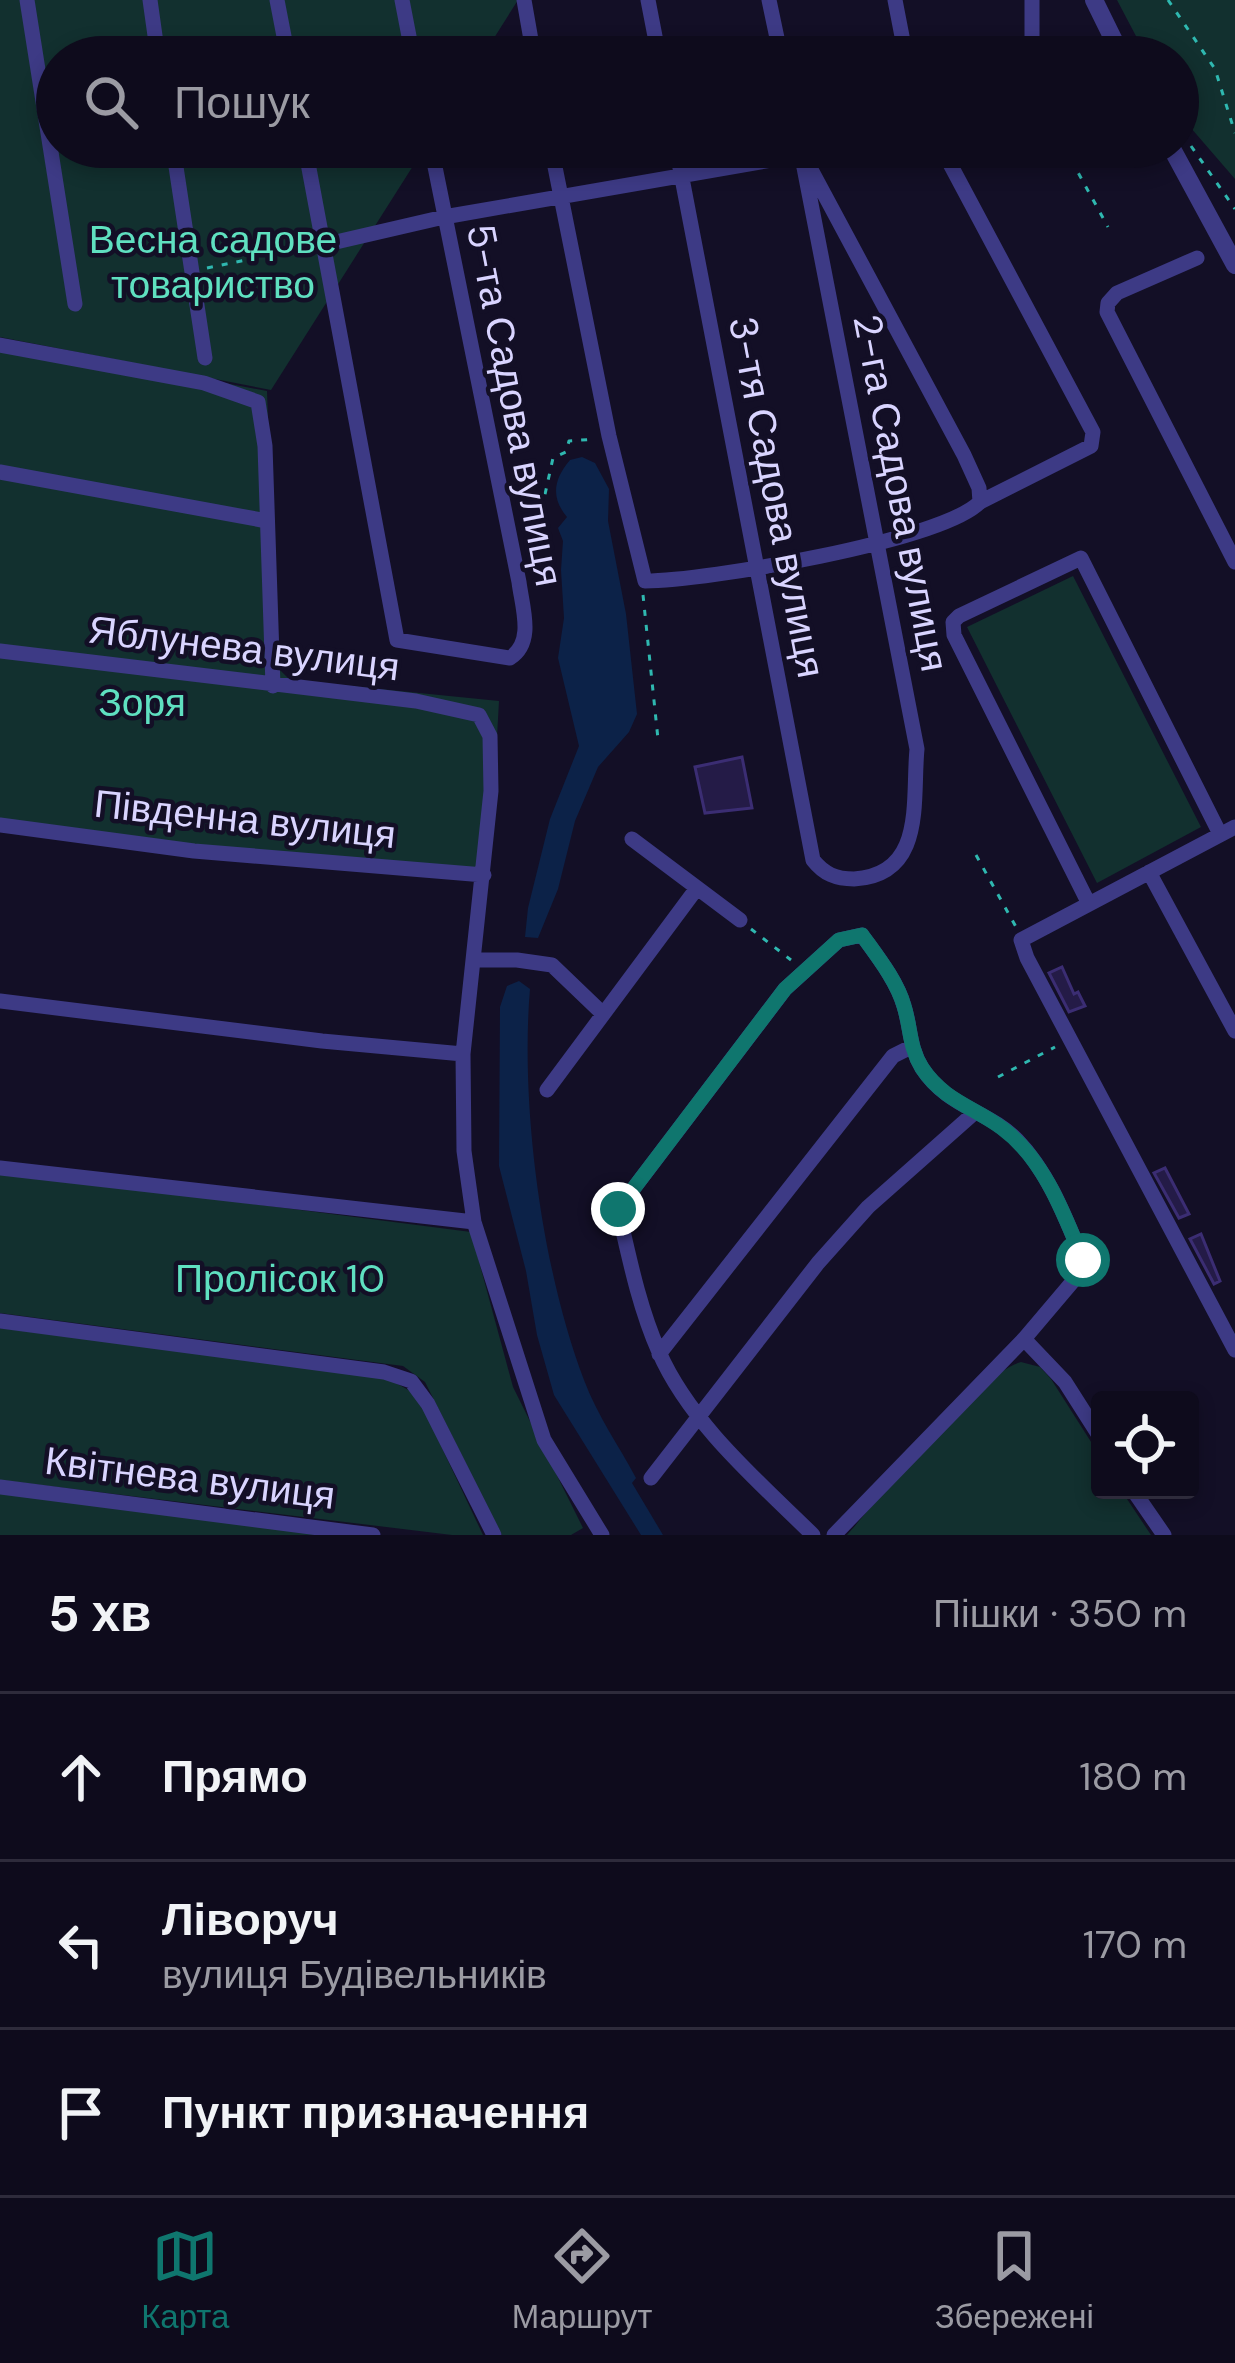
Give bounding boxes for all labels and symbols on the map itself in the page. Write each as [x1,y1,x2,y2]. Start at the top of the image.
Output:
park label: Весна садове товариство [89,214,337,310]
street label: 5-та Садова вулиця [455,220,575,590]
street label: 2-га Садова вулиця [841,310,961,676]
street label: 3-тя Садова вулиця [717,312,837,682]
street label: Яблунева вулиця [86,604,402,692]
park label: Зоря [98,677,186,728]
street label: Південна вулиця [92,778,398,860]
route end [591,1182,645,1236]
route start [1056,1233,1110,1287]
park label: Пролісок 10 [175,1253,385,1304]
street label: Квітнева вулиця [42,1435,338,1521]

